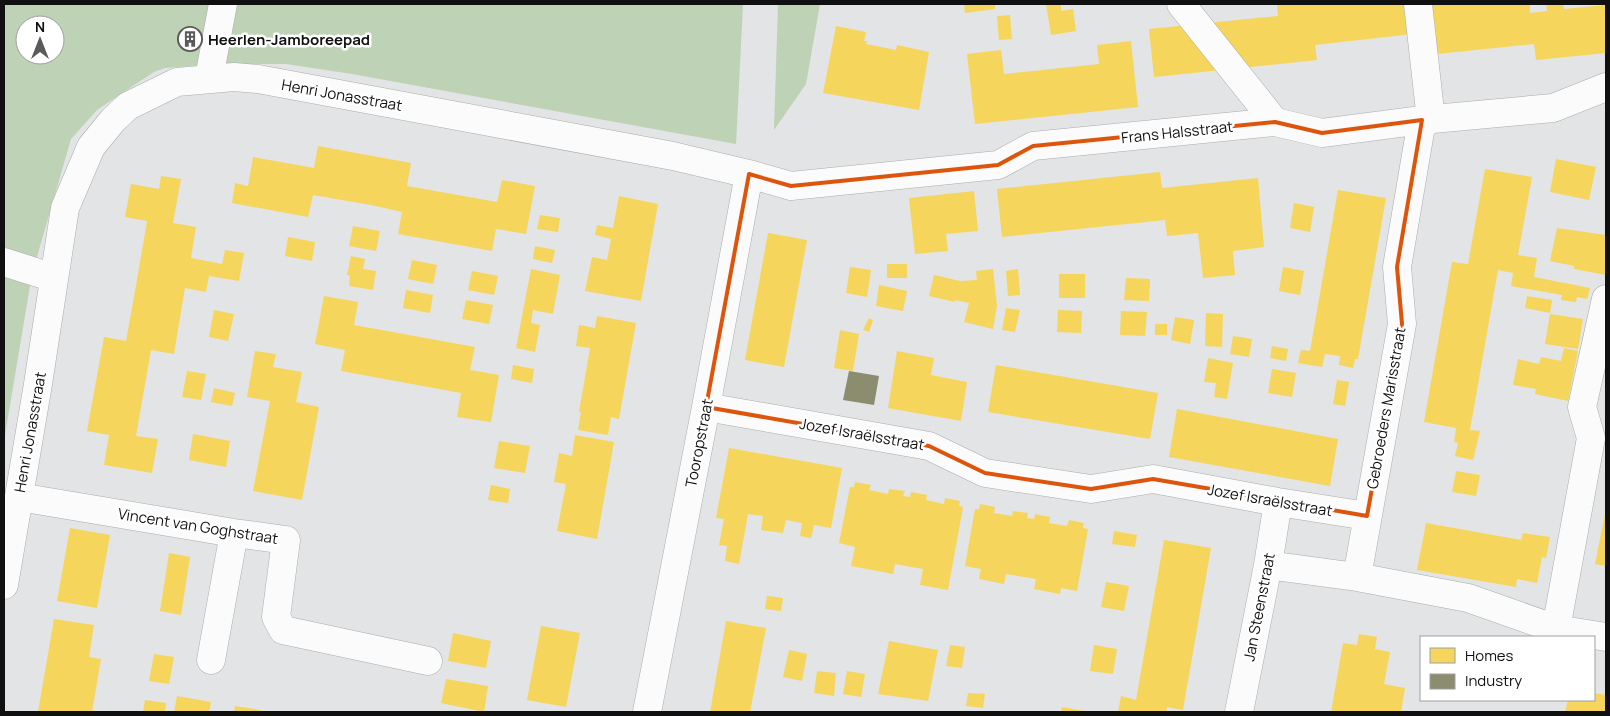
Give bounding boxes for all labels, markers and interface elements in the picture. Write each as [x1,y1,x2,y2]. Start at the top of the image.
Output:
north arrow [15,15,65,65]
text: N [35,17,45,36]
building icon: Heerlen-Jamboreepad [177,26,203,52]
place label: Heerlen-Jamboreepad [208,29,370,50]
street label: Henri Jonasstraat [280,74,404,116]
street label: Frans Halsstraat [1120,116,1234,148]
street label: Gebroeders Marisstraat [1361,325,1411,491]
street label: Henri Jonasstraat [9,370,51,494]
street label: Tooropstraat [680,397,718,489]
street label: Jozef Israëlsstraat [798,413,926,455]
street label: Jozef Israëlsstraat [1206,479,1334,521]
street label: Vincent van Goghstraat [116,503,280,549]
street label: Jan Steenstraat [1238,551,1280,663]
legend [1420,636,1595,701]
text: Homes [1465,645,1514,666]
text: Industry [1465,670,1522,691]

